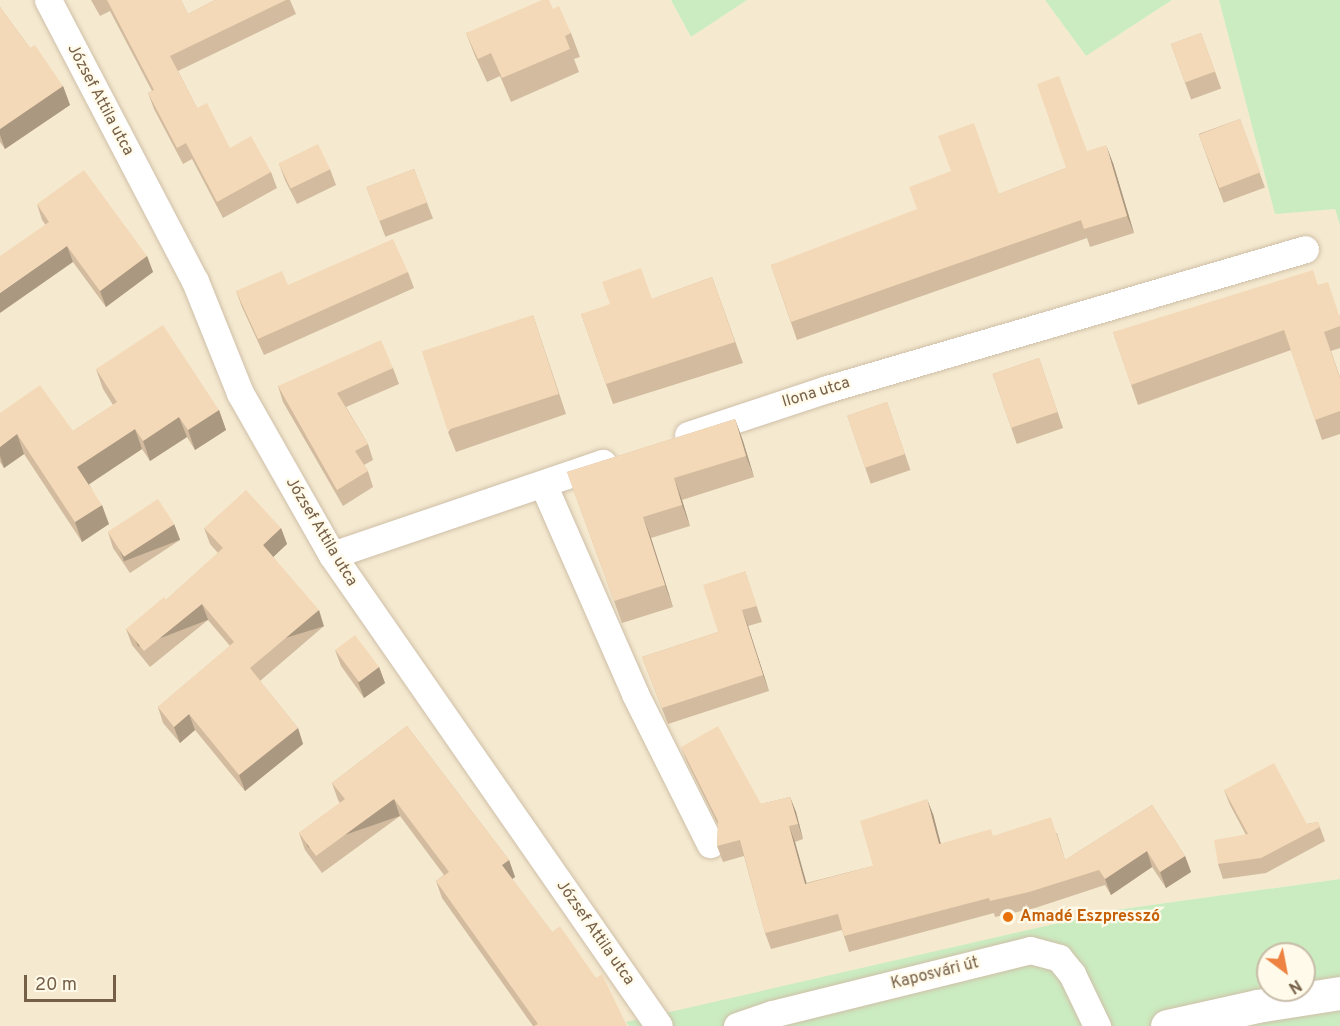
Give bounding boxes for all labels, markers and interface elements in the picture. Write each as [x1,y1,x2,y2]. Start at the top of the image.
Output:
street label: József Attila utca [62,41,138,159]
street label: Ilona utca [780,374,852,412]
street label: József Attila utca [281,474,361,590]
street label: József Attila utca [552,877,638,989]
place label: Amadé Eszpresszó [1020,907,1160,927]
marker: Amadé Eszpresszó [1001,910,1015,924]
north arrow [1256,942,1316,1002]
street label: Kaposvári út [889,954,981,994]
scale bar [27,963,118,1001]
text: 20 m [35,974,77,997]
text: N [1284,974,1305,997]

